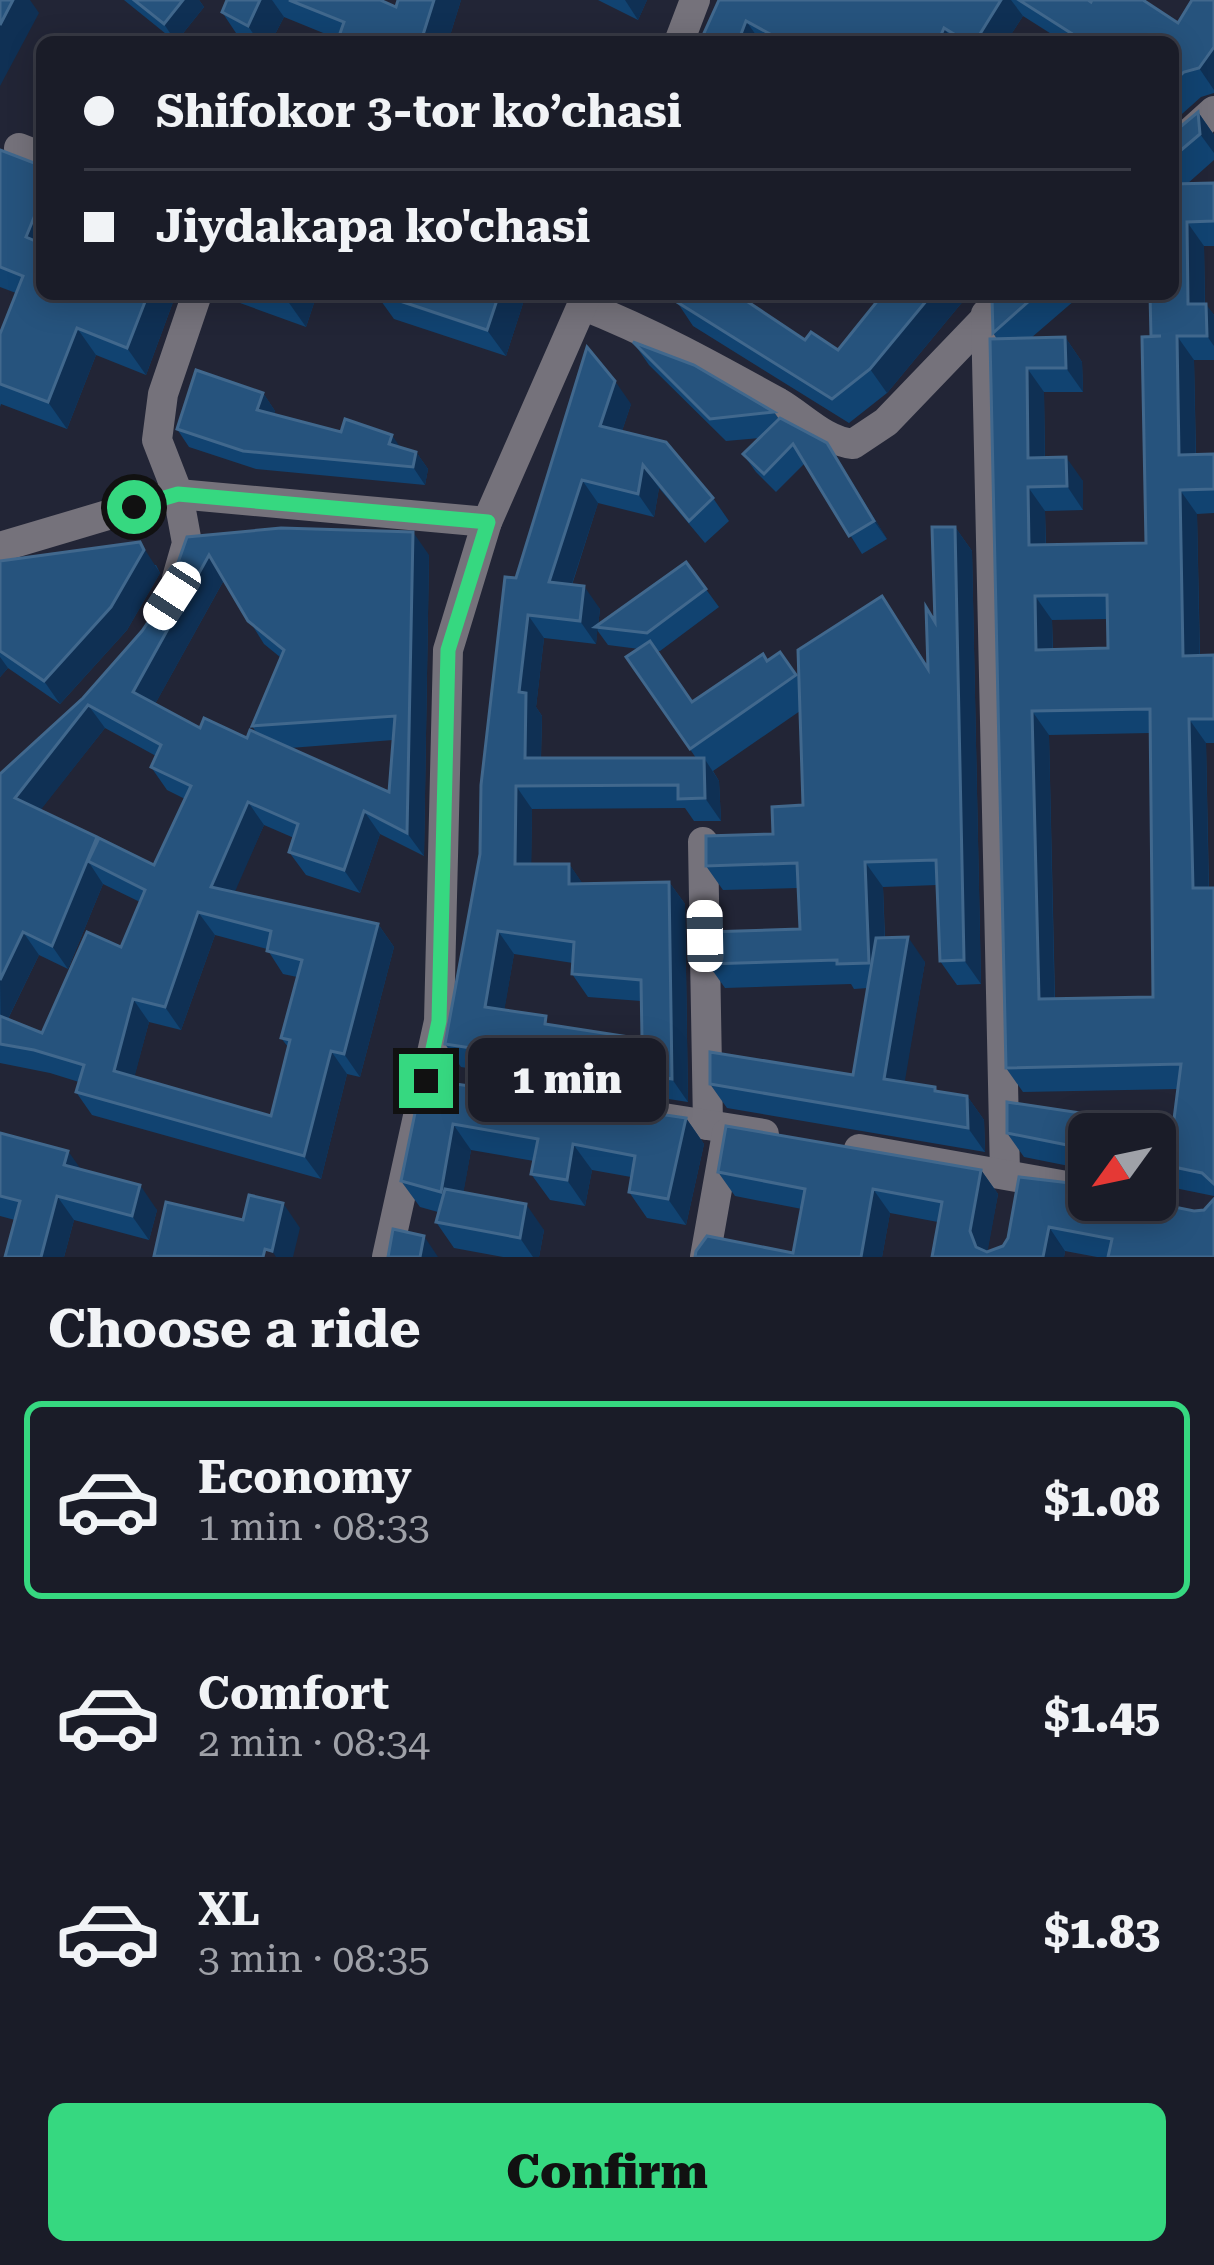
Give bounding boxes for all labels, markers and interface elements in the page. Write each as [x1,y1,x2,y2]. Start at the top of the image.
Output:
text: Shifokor 3-tor koʼchasi [156,85,682,138]
text: Jiydakapa ko'chasi [156,200,590,253]
route start [107,480,161,534]
car [137,556,207,636]
car [686,900,724,972]
callout: 1 min [468,1039,666,1123]
route end [399,1054,453,1108]
text: 1 min [512,1057,622,1103]
north arrow [1068,1113,1176,1221]
map controls [1068,1113,1176,1221]
text: Choose a ride [48,1297,421,1360]
icon: car [54,1446,162,1554]
text: Economy [198,1451,412,1504]
text: $1.08 [1044,1474,1160,1527]
text: 1 min · 08:33 [198,1504,430,1550]
icon: car [54,1662,162,1770]
text: Comfort [198,1667,389,1720]
text: $1.45 [1044,1690,1160,1743]
text: 2 min · 08:34 [198,1720,430,1766]
icon: car [54,1878,162,1986]
text: XL [198,1883,260,1936]
text: $1.83 [1044,1906,1160,1959]
text: 3 min · 08:35 [198,1936,430,1982]
button: Confirm [48,2103,1166,2241]

